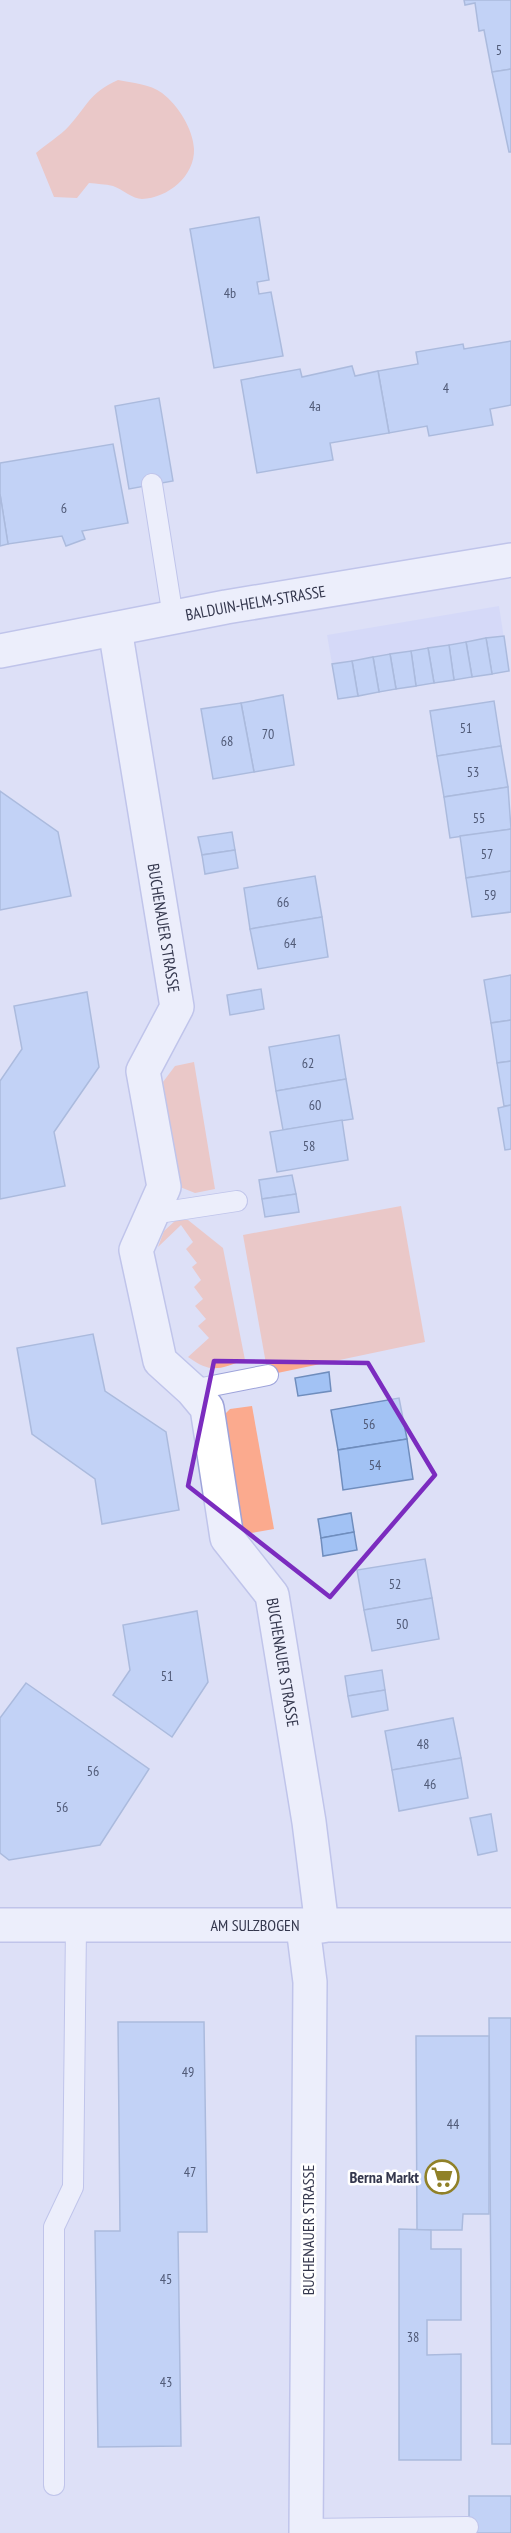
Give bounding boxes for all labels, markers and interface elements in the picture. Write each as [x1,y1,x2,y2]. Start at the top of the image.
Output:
house number: 5 [496,41,502,59]
house number: 4b [224,284,236,302]
house number: 4 [443,379,450,397]
house number: 4a [309,397,321,415]
house number: 6 [61,499,67,517]
street label: BALDUIN-HELM-STRASSE [184,581,327,625]
house number: 51 [460,719,472,737]
house number: 70 [262,725,274,743]
house number: 68 [221,732,233,750]
house number: 53 [467,763,479,781]
house number: 55 [473,809,485,827]
house number: 57 [481,845,493,863]
street label: BUCHENAUER STRASSE [144,862,185,994]
house number: 59 [484,886,496,904]
house number: 66 [277,893,289,911]
house number: 64 [284,934,297,952]
house number: 62 [302,1054,314,1072]
house number: 60 [309,1096,321,1114]
house number: 58 [303,1137,315,1155]
house number: 56 [363,1415,375,1433]
house number: 54 [369,1456,382,1474]
house number: 52 [389,1575,401,1593]
street label: BUCHENAUER STRASSE [263,1596,303,1729]
house number: 50 [396,1615,408,1633]
house number: 51 [161,1667,173,1685]
house number: 48 [417,1735,429,1753]
house number: 56 [87,1762,99,1780]
house number: 46 [424,1775,436,1793]
house number: 56 [56,1798,68,1816]
street label: AM SULZBOGEN [210,1915,300,1935]
house number: 49 [182,2063,194,2081]
house number: 44 [447,2115,460,2133]
supermarket icon: Berna Markt [424,2159,460,2195]
house number: 47 [184,2163,196,2181]
street label: BUCHENAUER STRASSE [298,2165,318,2295]
place label: Berna Markt [349,2167,419,2187]
house number: 45 [160,2270,172,2288]
house number: 38 [407,2328,419,2346]
house number: 43 [160,2373,172,2391]

